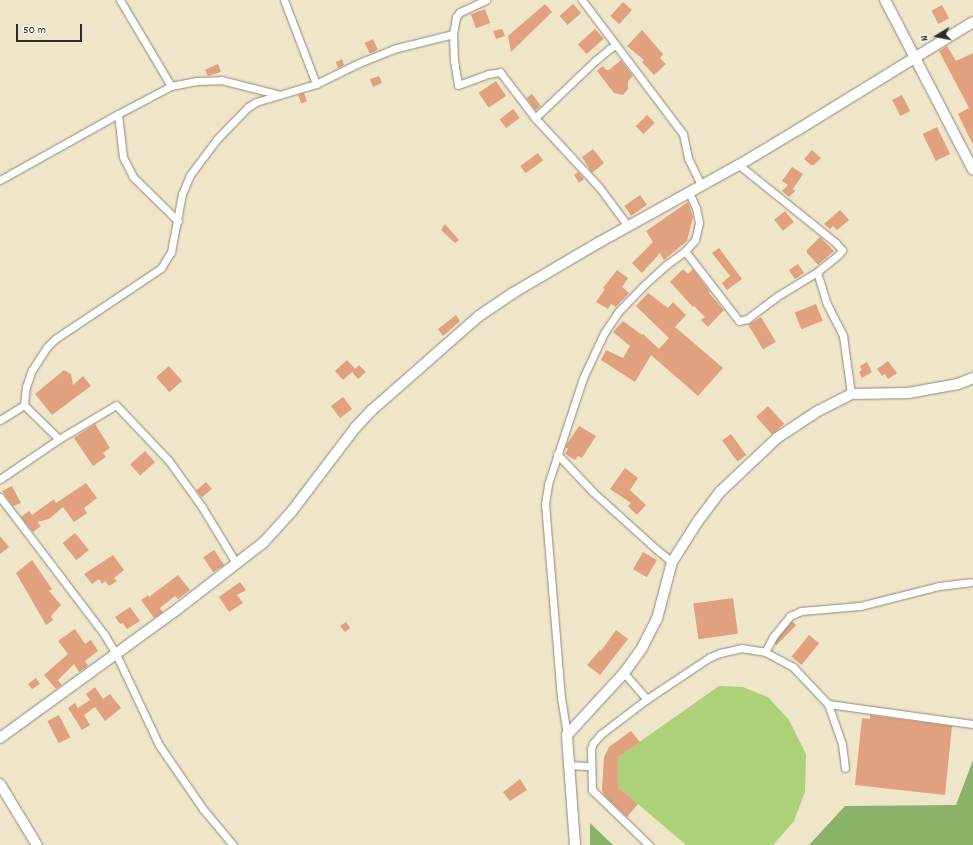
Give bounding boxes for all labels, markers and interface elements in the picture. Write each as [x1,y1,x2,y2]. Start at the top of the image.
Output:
scale bar [18,16,84,42]
north arrow [917,16,957,56]
text: 50 m [23,22,46,39]
text: N [917,34,934,42]

